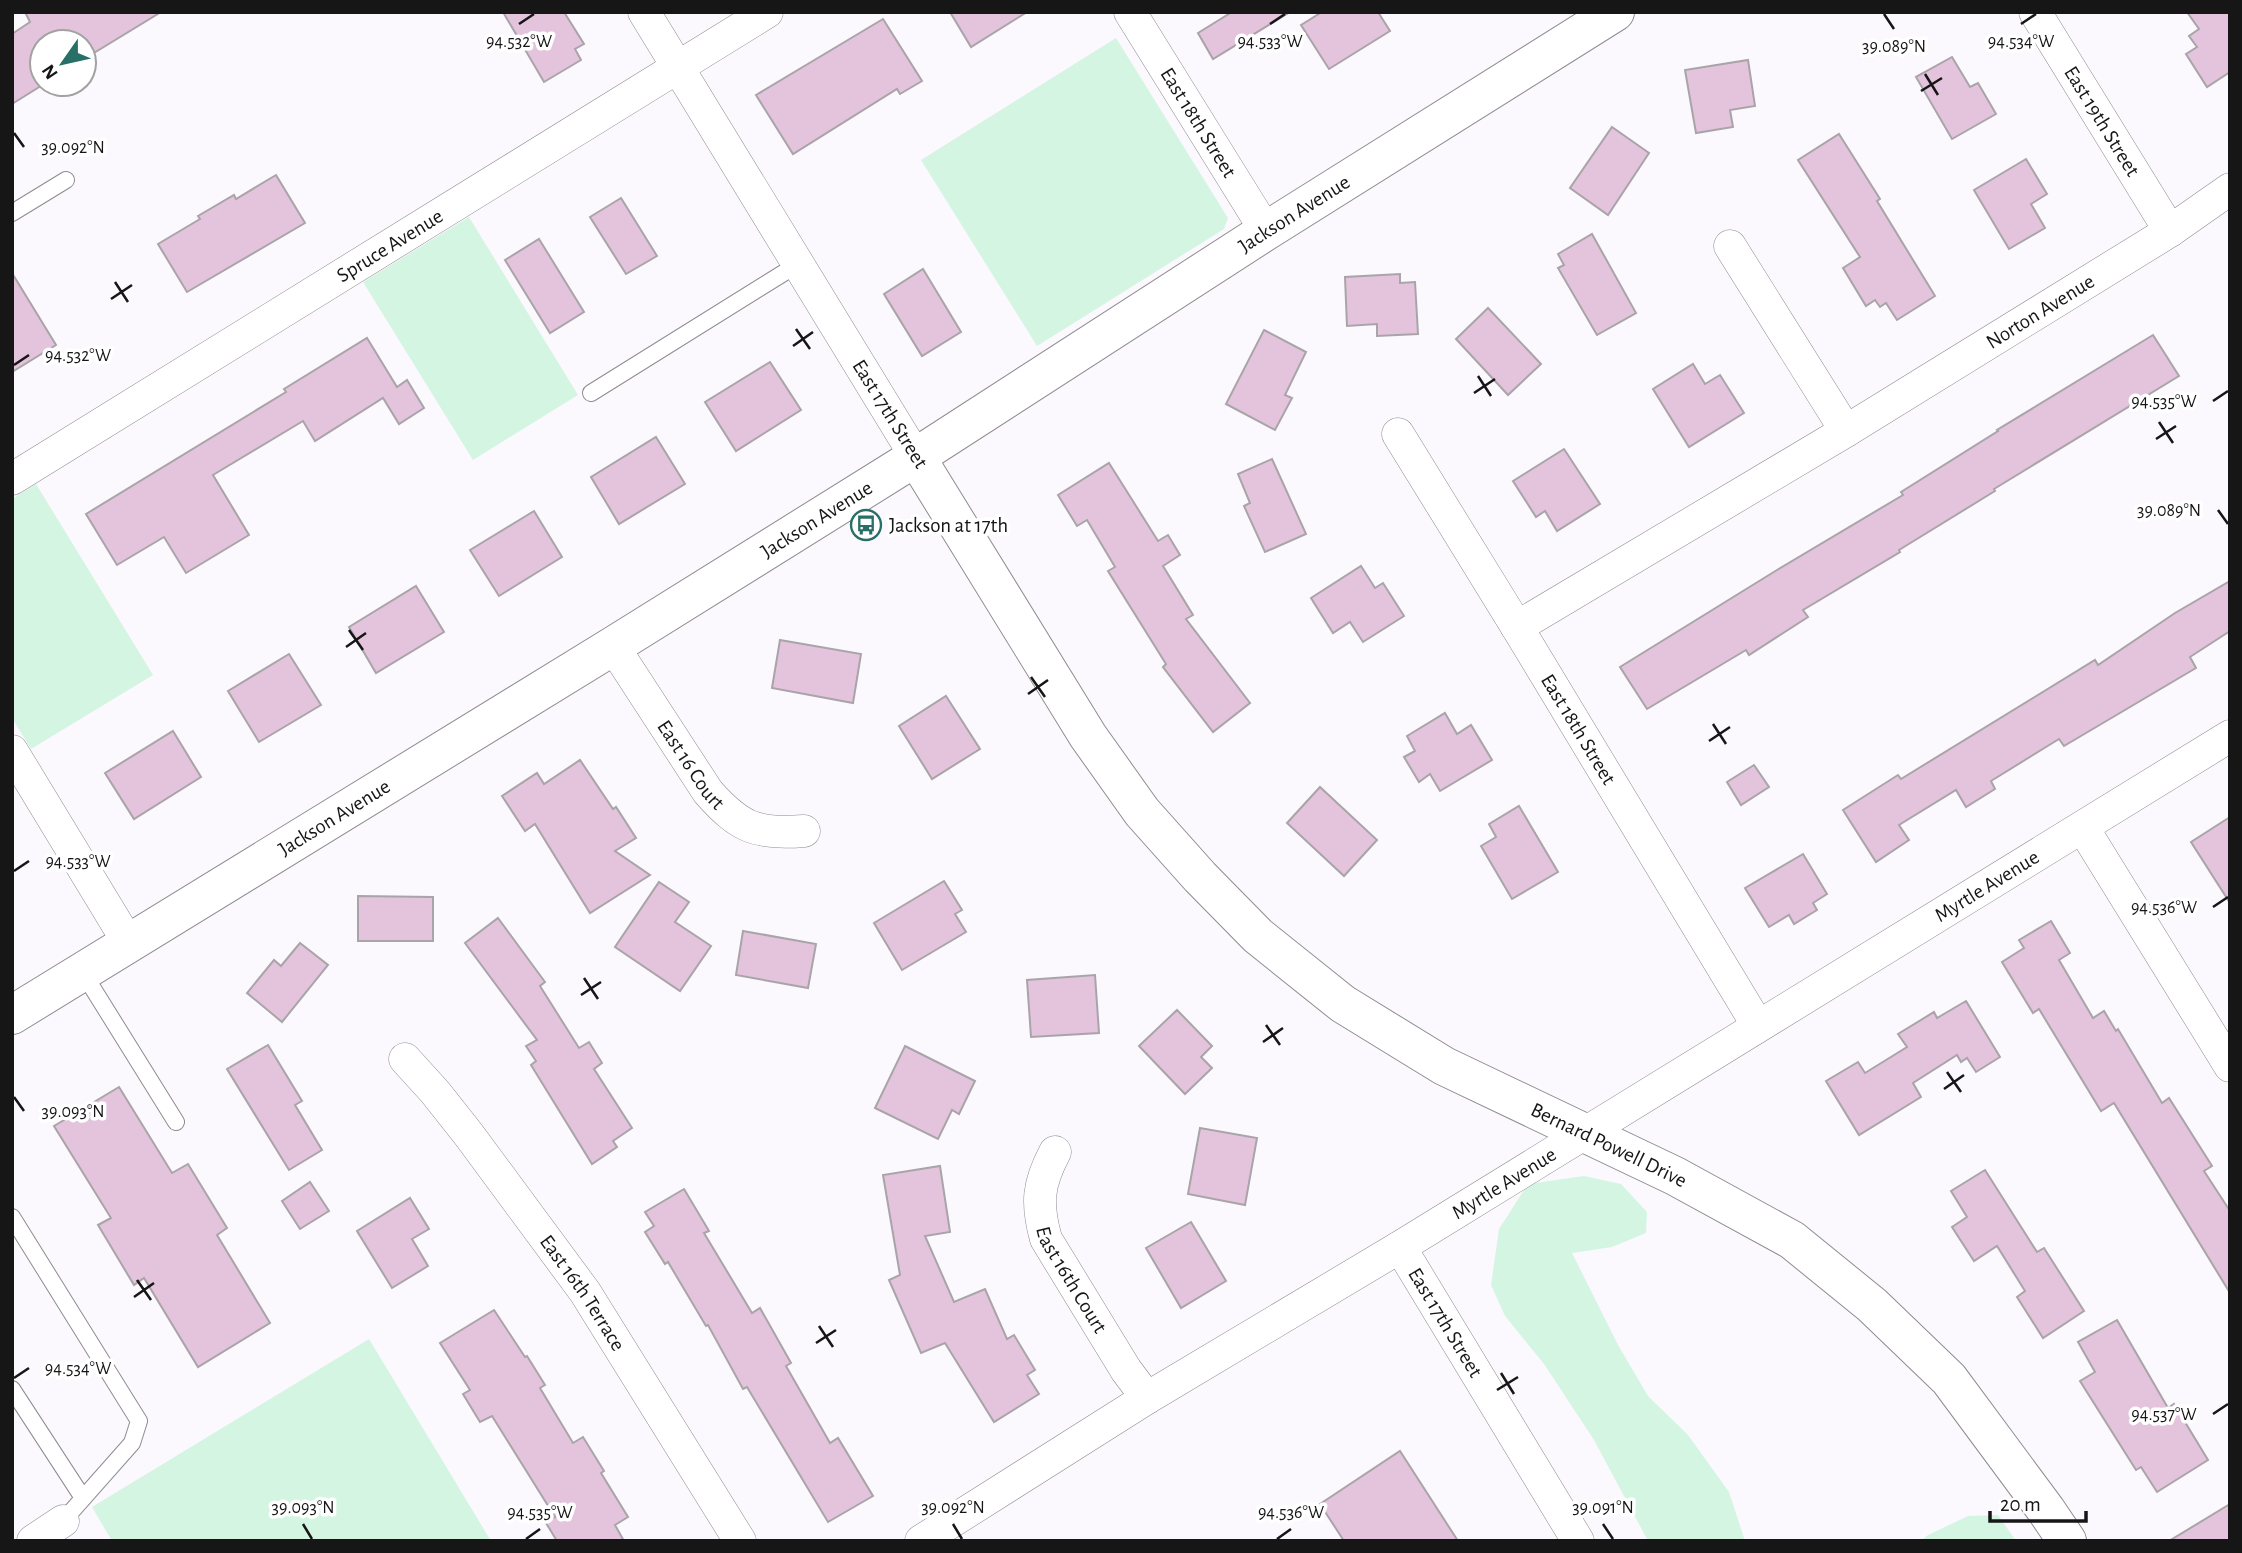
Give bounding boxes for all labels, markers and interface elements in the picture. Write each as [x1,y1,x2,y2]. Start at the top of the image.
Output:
north arrow [28,28,98,98]
text: 94.532°W [486,33,552,51]
text: 94.533°W [1237,33,1303,51]
text: 94.534°W [1988,33,2054,51]
text: 39.089°N [1862,38,1926,56]
text: N [39,61,62,82]
street label: East 19th Street [2060,62,2144,180]
street label: East 18th Street [1157,64,1241,181]
text: 39.092°N [41,139,105,157]
street label: Jackson Avenue [1235,171,1353,256]
street label: Spruce Avenue [333,205,446,286]
street label: Norton Avenue [1982,270,2098,352]
text: 94.532°W [45,347,111,365]
street label: East 17th Street [848,356,932,472]
text: 94.535°W [2131,393,2197,411]
street label: Jackson Avenue [757,477,876,562]
text: 39.089°N [2137,502,2201,520]
bus stop icon: Jackson at 17th [849,508,883,542]
place label: Jackson at 17th [889,515,1008,536]
street label: East 18th Street [1537,670,1620,788]
street label: East 16 Court [654,716,729,814]
street label: Jackson Avenue [275,775,394,859]
street label: Myrtle Avenue [1931,846,2043,926]
text: 94.533°W [45,853,111,871]
text: 94.536°W [2131,899,2197,917]
street label: Bernard Powell Drive [1528,1099,1691,1191]
text: 39.093°N [42,1103,104,1121]
street label: Myrtle Avenue [1448,1143,1560,1223]
street label: East 16th Court [1033,1224,1111,1337]
street label: East 16th Terrace [536,1231,629,1354]
street label: East 17th Street [1405,1264,1487,1381]
text: 94.534°W [45,1360,111,1378]
text: 94.537°W [2131,1406,2197,1424]
scale bar [1990,1480,2086,1524]
text: 20 m [2000,1494,2041,1515]
text: 39.093°N [272,1499,334,1517]
text: 39.092°N [921,1499,985,1517]
text: 39.091°N [1572,1499,1634,1517]
text: 94.535°W [507,1504,573,1522]
text: 94.536°W [1258,1504,1324,1522]

